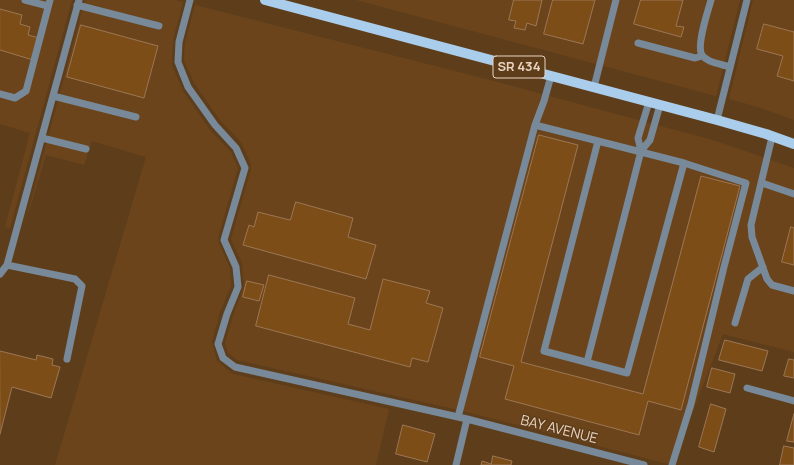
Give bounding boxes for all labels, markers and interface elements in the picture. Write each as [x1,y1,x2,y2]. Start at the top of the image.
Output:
road number: SR 434 [493,56,545,78]
street label: BAY AVENUE [519,412,599,448]

